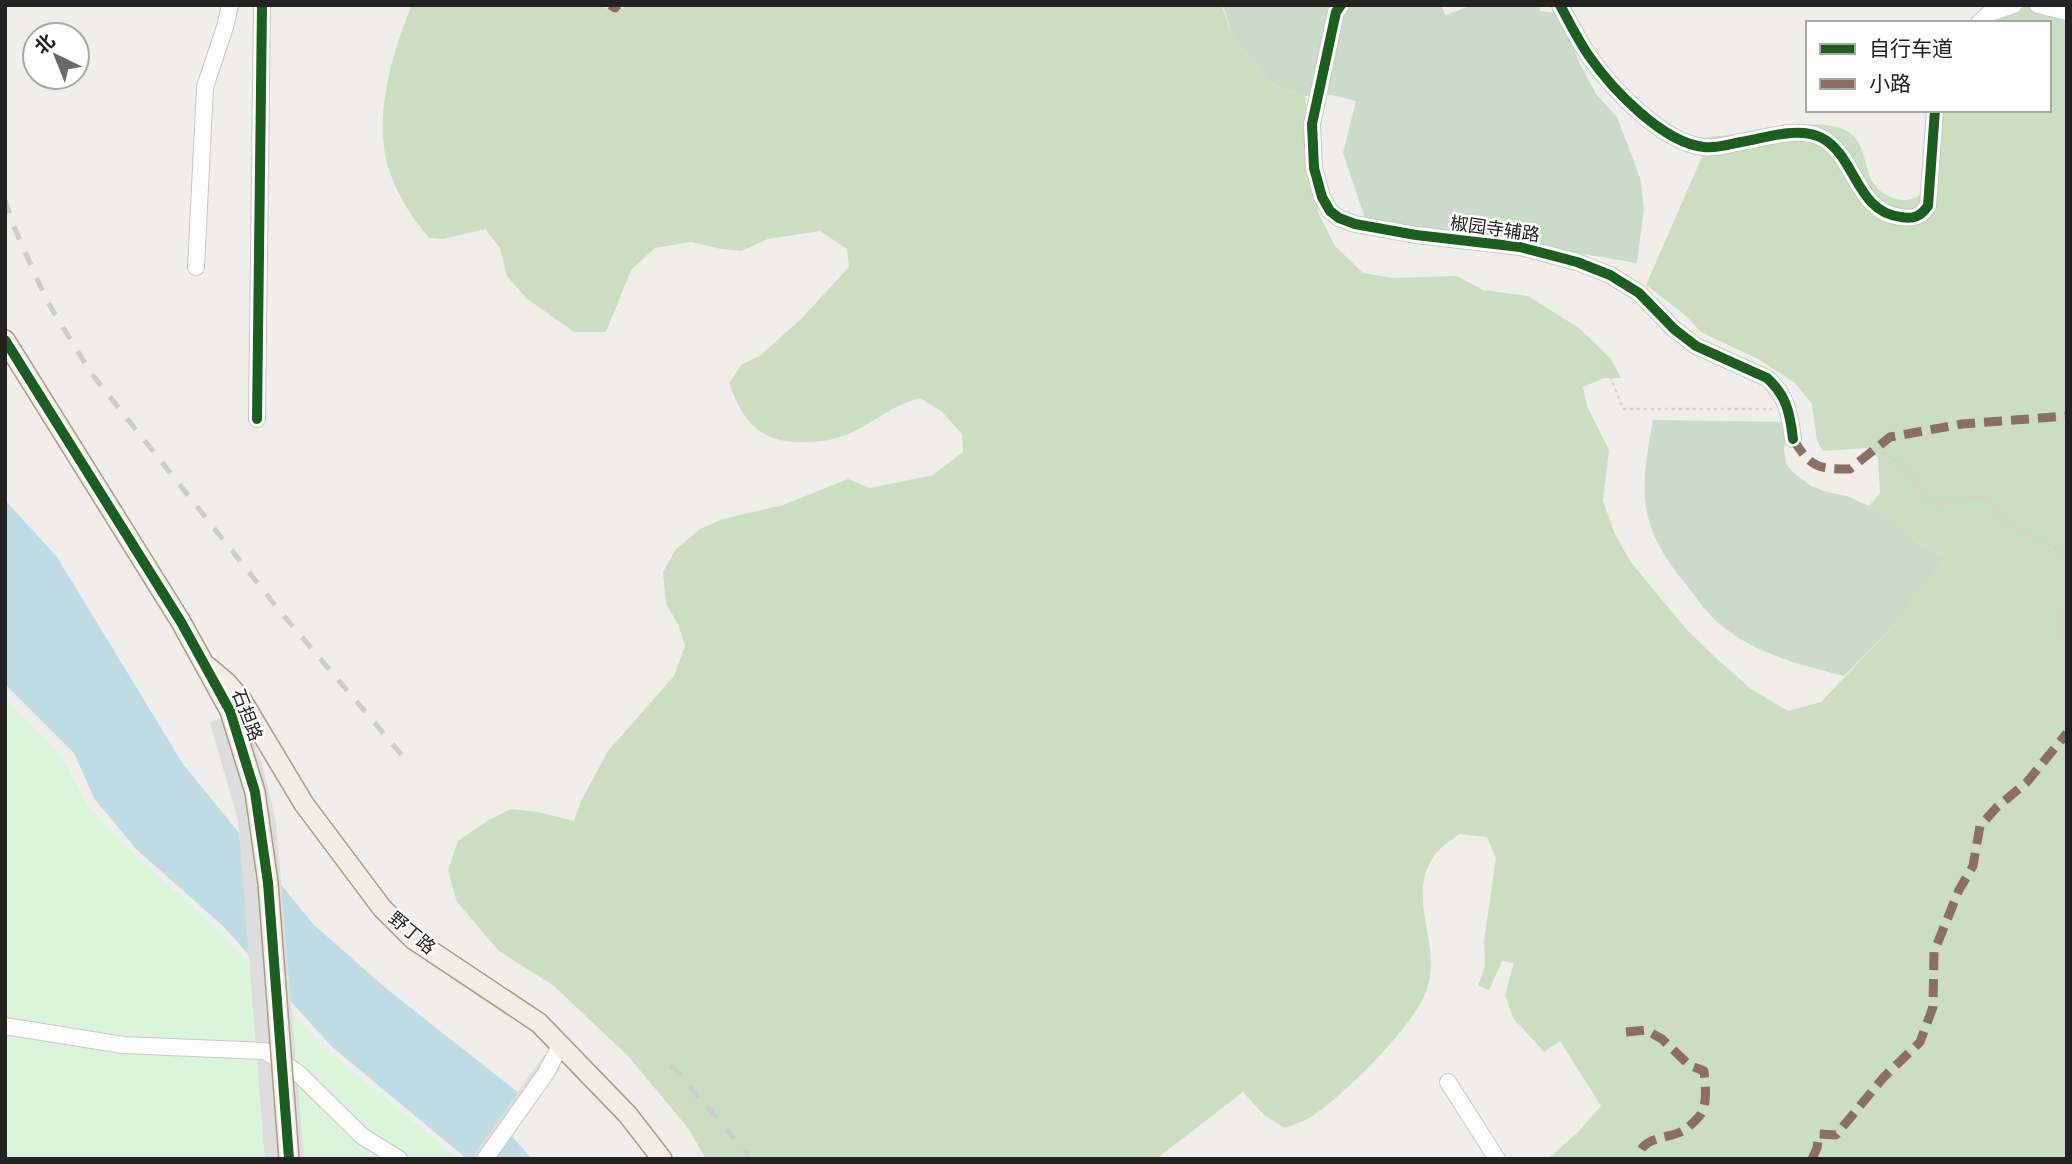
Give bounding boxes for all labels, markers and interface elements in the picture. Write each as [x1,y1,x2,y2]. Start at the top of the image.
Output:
north arrow [21,21,91,91]
legend [1806,21,2051,112]
text: 北 [30,29,60,59]
text: 自行车道 [1869,36,1953,61]
text: 小路 [1869,71,1911,96]
street label: 椒园寺辅路 [1449,212,1541,246]
street label: 石担路 [227,686,267,744]
street label: 野丁路 [384,907,440,959]

